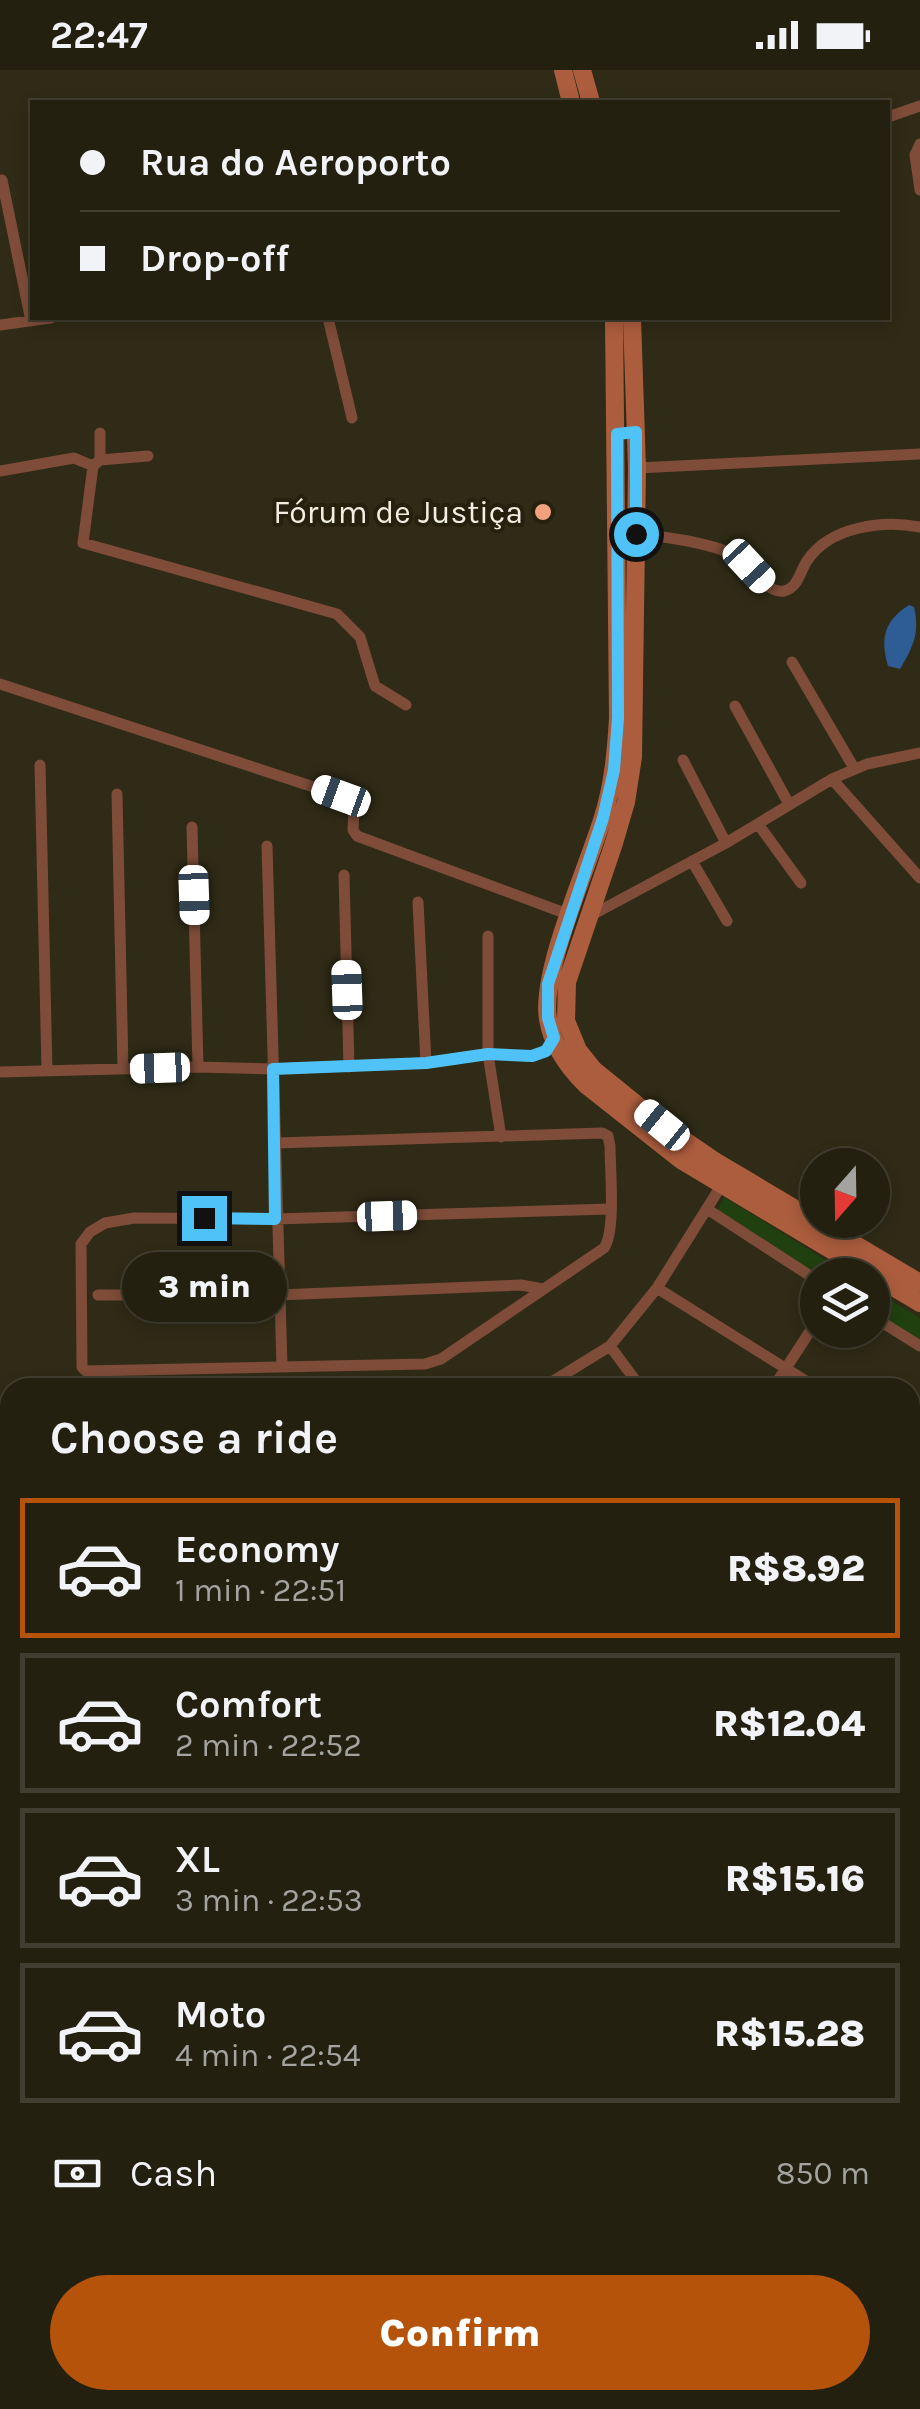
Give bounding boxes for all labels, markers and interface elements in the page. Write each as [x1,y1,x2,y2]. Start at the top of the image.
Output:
text: 22:47 [50,13,148,58]
text: Rua do Aeroporto [140,140,451,185]
text: Drop-off [140,236,289,281]
place label: Fórum de Justiça [273,494,523,531]
marker: Fórum de Justiça [532,501,554,523]
route start [614,512,659,557]
car [718,534,780,598]
car [308,772,374,820]
car [178,864,210,926]
car [331,959,363,1021]
car [129,1052,191,1084]
car [629,1094,695,1156]
north arrow [800,1148,890,1238]
map controls [800,1148,890,1348]
route end [182,1196,227,1241]
car [356,1200,418,1232]
callout: 3 min [121,1253,286,1323]
button: layers [800,1258,890,1348]
text: 3 min [158,1268,251,1305]
text: Choose a ride [50,1412,338,1464]
icon: car [55,1523,145,1613]
text: Economy [175,1527,339,1572]
text: R$8.92 [727,1546,865,1591]
text: 1 min · 22:51 [175,1572,346,1609]
icon: car [55,1678,145,1768]
text: Comfort [175,1682,322,1727]
text: R$12.04 [713,1701,865,1746]
text: 2 min · 22:52 [175,1727,362,1764]
icon: car [55,1833,145,1923]
text: XL [175,1837,220,1882]
text: R$15.16 [725,1856,865,1901]
text: 3 min · 22:53 [175,1882,363,1919]
icon: car [55,1988,145,2078]
text: Moto [175,1992,266,2037]
text: R$15.28 [714,2011,865,2056]
text: 4 min · 22:54 [175,2037,361,2074]
icon: cash [50,2146,105,2201]
text: Cash [130,2151,217,2196]
text: 850 m [776,2155,870,2192]
button: Confirm [50,2275,870,2390]

